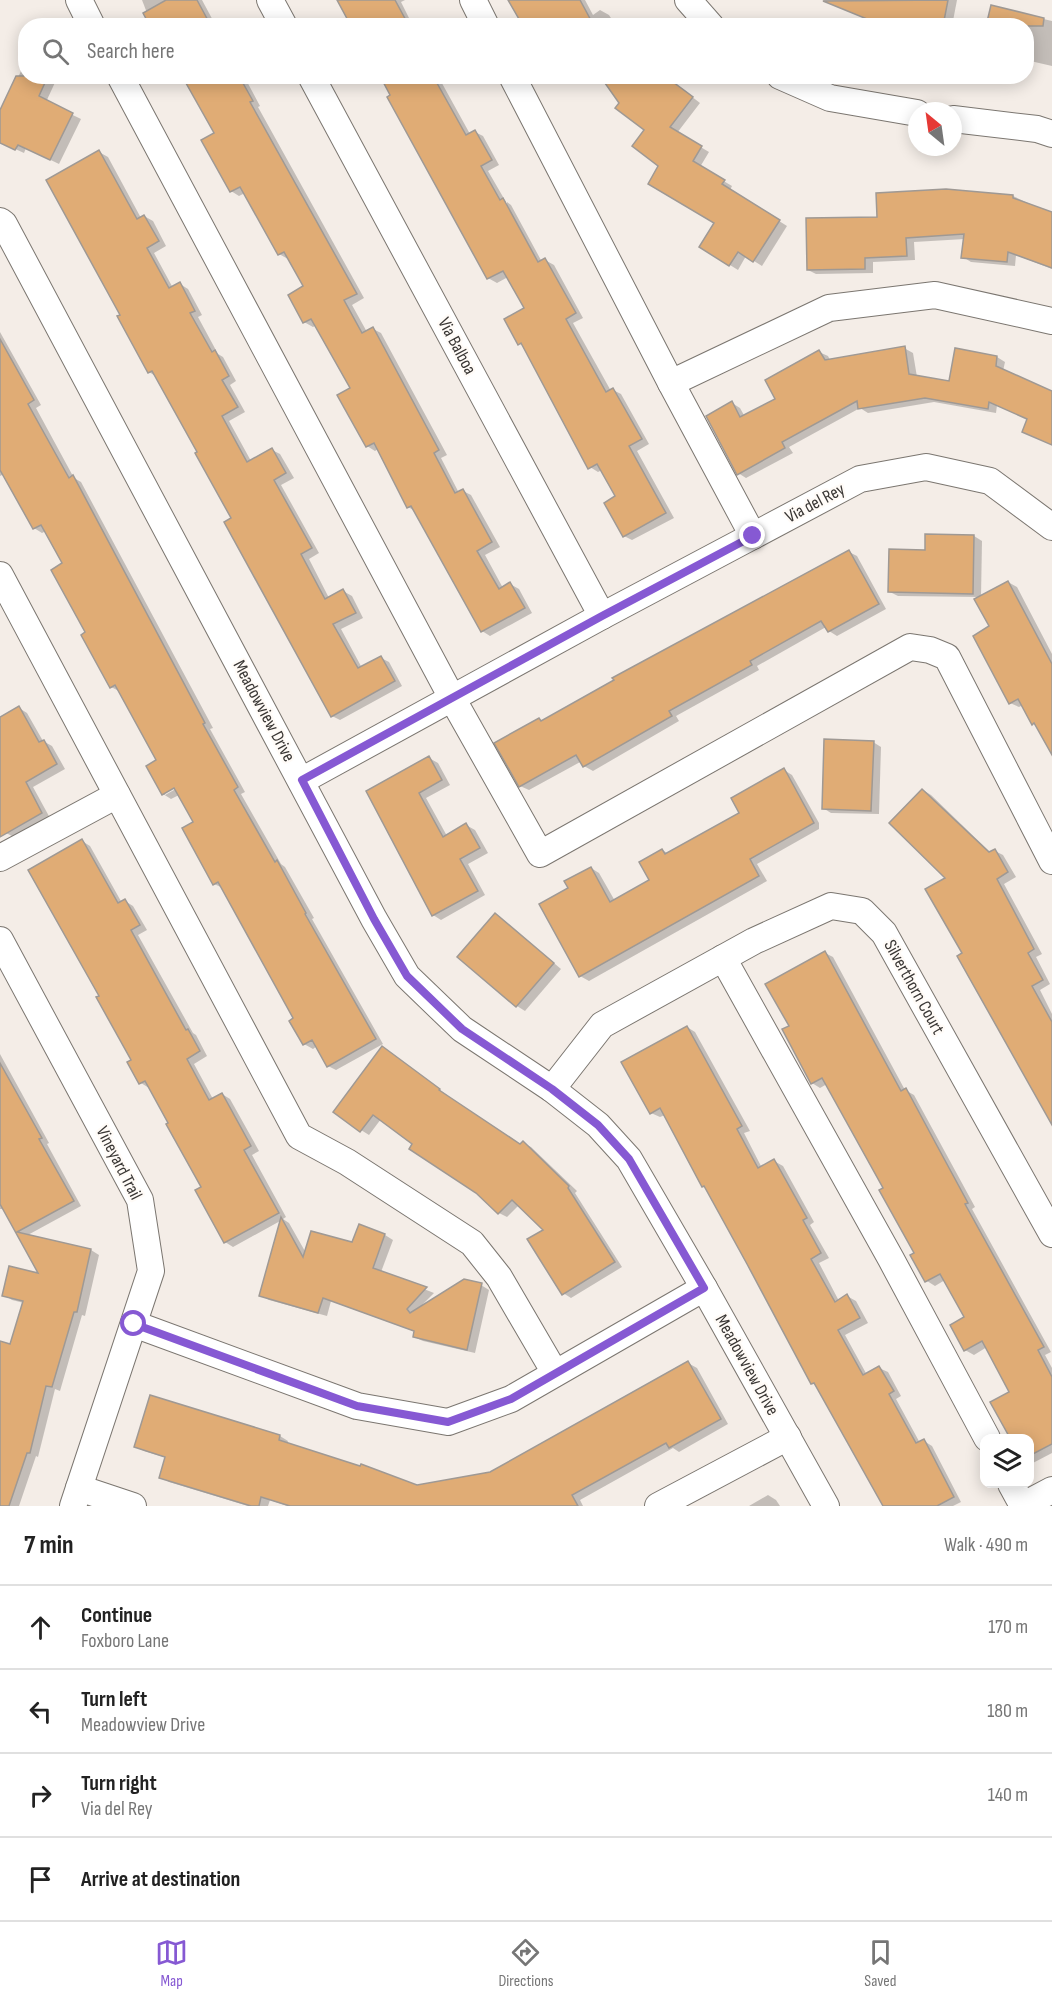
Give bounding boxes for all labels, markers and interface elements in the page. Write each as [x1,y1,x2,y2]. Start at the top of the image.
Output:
search box [18,18,1034,84]
icon: search [39,35,72,68]
text: Search here [87,38,174,65]
north arrow [908,102,962,156]
street label: Via Balboa [433,314,481,378]
street label: Via del Rey [782,479,848,527]
route end [739,522,765,548]
street label: Meadowview Drive [228,657,300,765]
street label: Silverthorn Court [879,936,949,1038]
street label: Vineyard Trail [92,1123,146,1203]
route start [120,1310,146,1336]
street label: Meadowview Drive [711,1311,783,1419]
map controls [980,1434,1034,1488]
button: layers [980,1434,1034,1488]
text: 7 min [24,1530,73,1561]
text: Walk · 490 m [944,1533,1028,1557]
text: Continue [81,1602,152,1629]
icon: ahead [24,1611,57,1644]
text: 170 m [988,1615,1028,1639]
text: Foxboro Lane [81,1629,169,1653]
text: Turn left [81,1686,147,1713]
icon: left [24,1695,57,1728]
text: 180 m [987,1699,1028,1723]
text: Meadowview Drive [81,1713,205,1737]
text: Turn right [81,1770,157,1797]
icon: right [24,1779,57,1812]
text: 140 m [988,1783,1028,1807]
text: Via del Rey [81,1797,153,1821]
icon: arrive [24,1863,57,1896]
text: Arrive at destination [81,1866,240,1893]
tab: Map [155,1936,188,1991]
tab: Directions [498,1936,554,1991]
tab: Saved [864,1936,897,1991]

